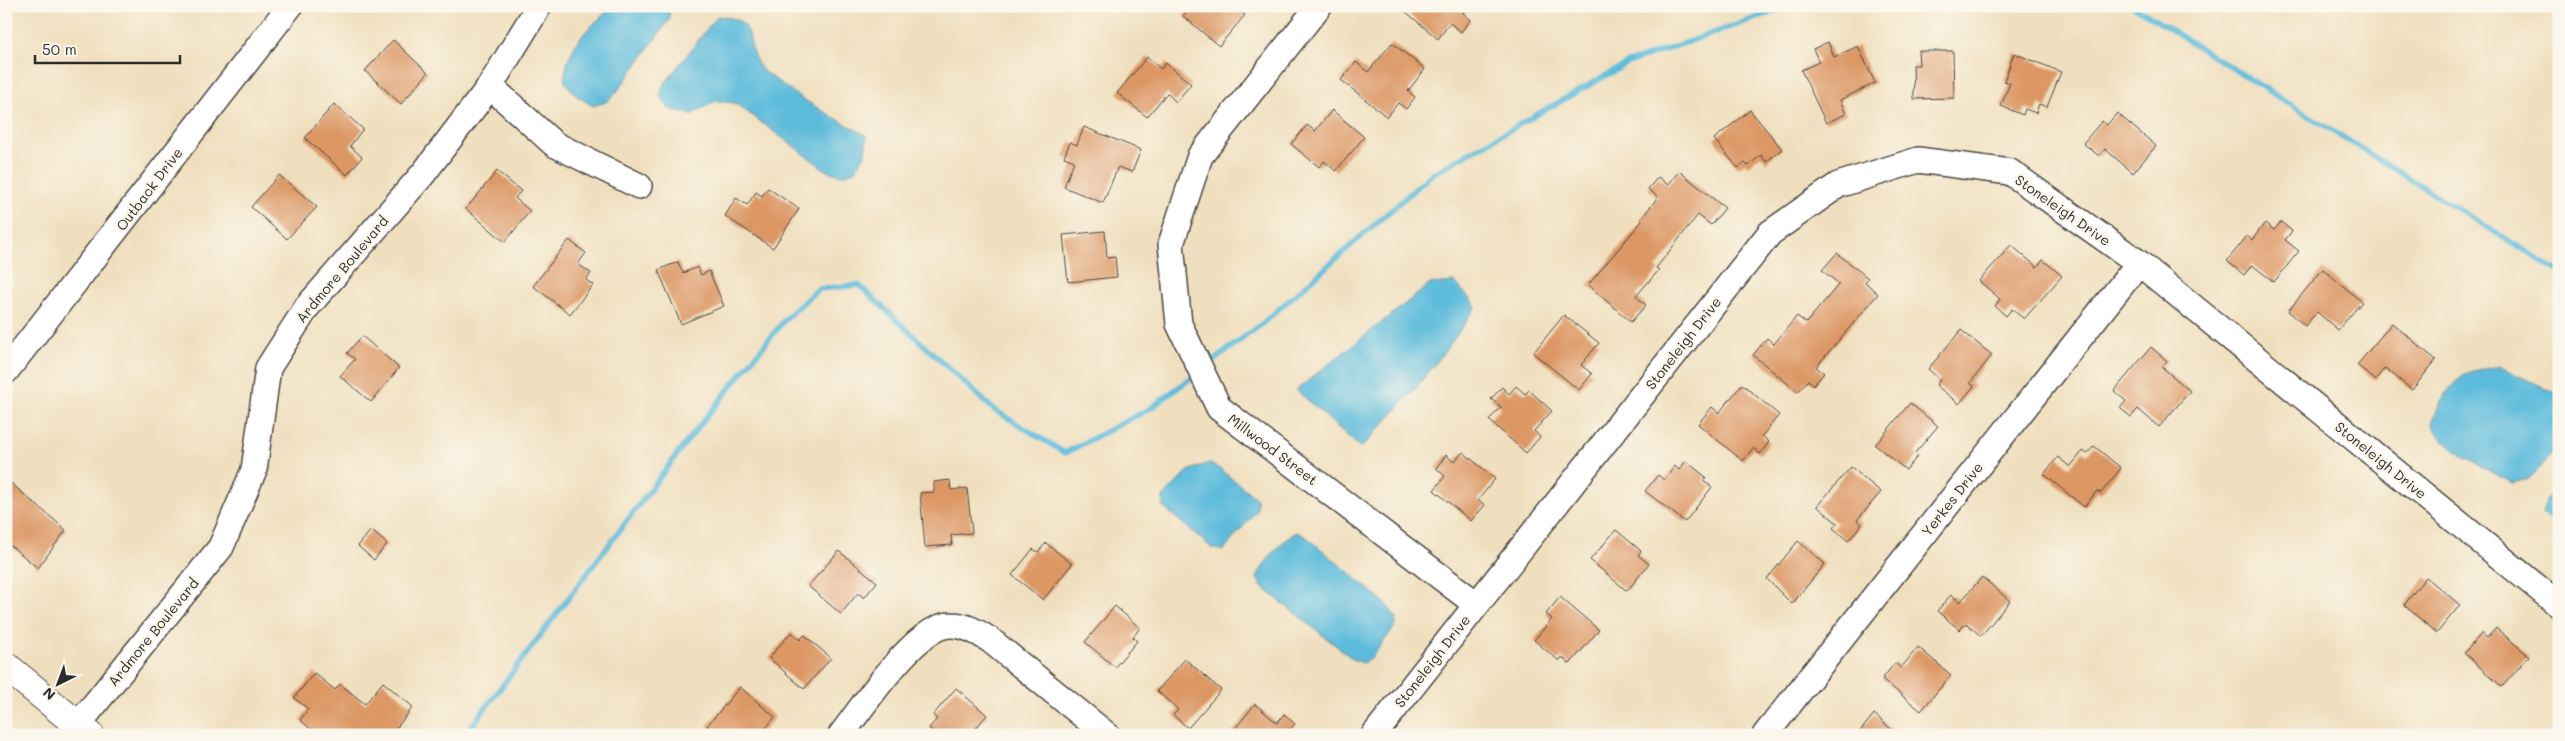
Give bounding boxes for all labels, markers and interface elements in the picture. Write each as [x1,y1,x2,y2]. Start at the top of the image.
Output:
scale bar [35,32,180,64]
text: 50 m [42,39,77,59]
street label: Outback Drive [111,143,187,235]
street label: Stoneleigh Drive [2011,170,2115,250]
street label: Ardmore Boulevard [292,211,392,326]
street label: Stoneleigh Drive [1641,293,1725,393]
street label: Millwood Street [1224,409,1322,489]
street label: Stoneleigh Drive [2331,417,2431,503]
street label: Yerkes Drive [1917,458,1987,540]
street label: Ardmore Boulevard [103,574,203,690]
street label: Stoneleigh Drive [1390,611,1474,711]
north arrow [32,658,82,708]
text: N [39,683,59,705]

